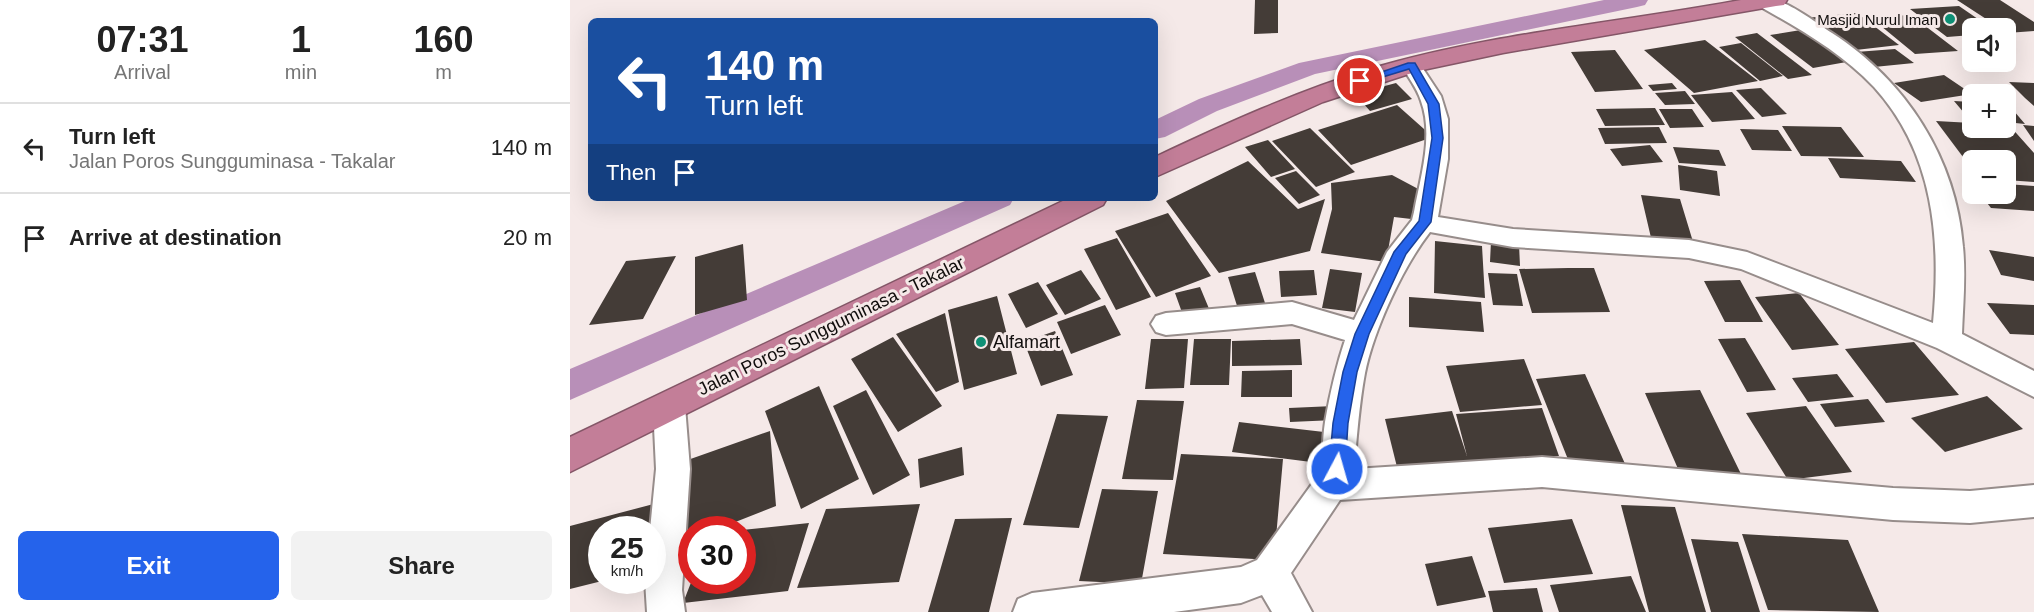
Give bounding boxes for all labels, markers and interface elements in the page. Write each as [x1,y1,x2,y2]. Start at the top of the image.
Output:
place label: Masjid Nurul Iman [1817,11,1938,28]
marker: Masjid Nurul Iman [1943,12,1957,26]
map controls [1962,18,2016,204]
button: sound [1962,18,2016,72]
text: 07:31 [96,19,188,60]
text: 1 [291,19,311,60]
text: 160 [413,19,474,60]
icon: left [606,42,684,120]
text: 140 m [705,42,824,89]
pin [1334,55,1385,106]
text: Arrival [114,61,171,83]
text: min [285,61,317,83]
text: m [435,61,452,83]
icon: arrive [1343,64,1376,97]
button: + [1962,84,2016,138]
text: Turn left [705,91,803,121]
text: Turn left [69,124,155,149]
icon: left [18,132,51,165]
text: 140 m [491,135,552,160]
text: Jalan Poros Sungguminasa - Takalar [69,150,395,172]
button: − [1962,150,2016,204]
icon: arrive [668,156,701,189]
text: Then [606,160,656,185]
icon: arrive [18,222,51,255]
text: Arrive at destination [69,225,282,250]
text: 20 m [503,225,552,250]
street label: Jalan Poros Sungguminasa - Takalar [695,253,967,399]
place label: Alfamart [993,332,1060,352]
marker: Alfamart [974,335,988,349]
position arrow [1305,437,1369,501]
speed limit sign: 30 [678,516,756,594]
button: Exit [18,531,279,600]
button: Share [291,531,552,600]
text: 25 [610,531,644,564]
text: km/h [611,562,643,579]

